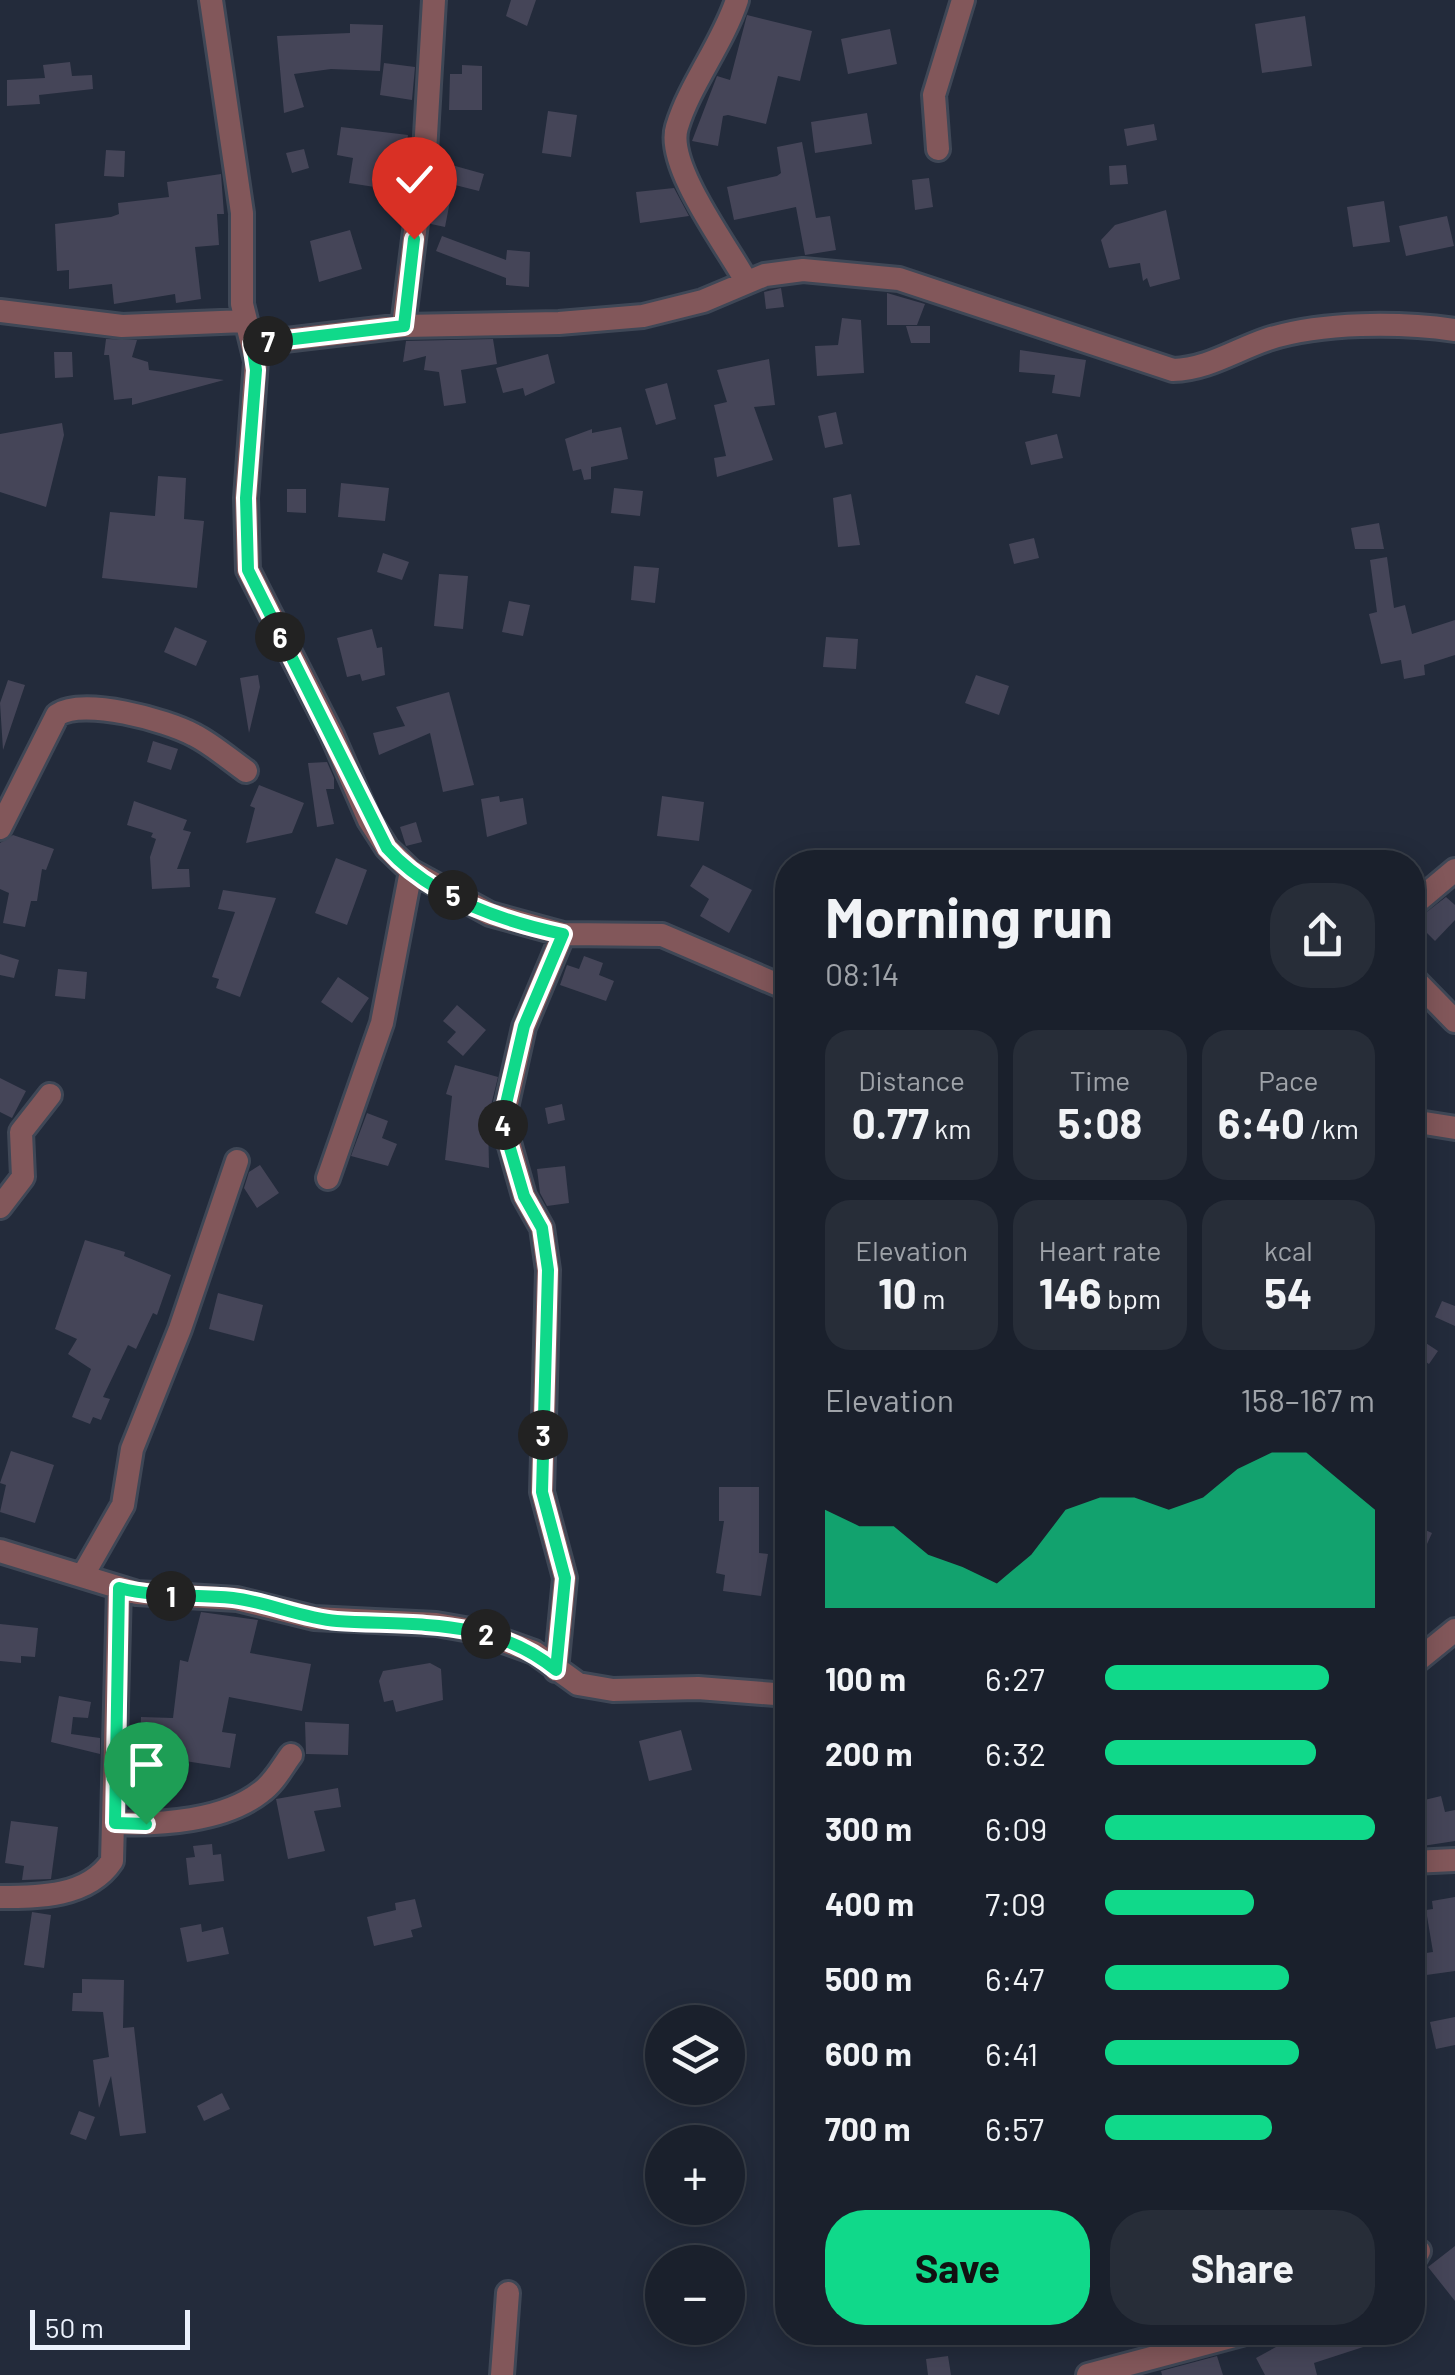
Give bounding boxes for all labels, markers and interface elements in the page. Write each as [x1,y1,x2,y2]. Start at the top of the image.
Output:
pin [372,137,457,240]
icon: check [387,152,442,207]
pin: 7 [243,316,293,366]
text: 7 [261,324,275,358]
pin: 6 [255,612,305,662]
text: 6 [272,620,288,654]
pin: 5 [428,870,478,920]
text: 5 [445,878,461,912]
text: Morning run [825,883,1113,949]
button: share [1270,883,1375,988]
text: 08:14 [825,954,899,992]
text: Distance [858,1063,965,1097]
text: Time [1070,1063,1130,1097]
text: Pace [1258,1063,1318,1097]
text: 0.77 [852,1097,929,1147]
text: 5:08 [1058,1097,1142,1147]
text: 6:40 [1218,1097,1305,1147]
pin: 4 [478,1100,528,1150]
text: 4 [495,1108,511,1142]
text: km [929,1111,972,1145]
text: /km [1305,1111,1359,1145]
text: Elevation [855,1233,968,1267]
text: Heart rate [1039,1233,1161,1267]
text: kcal [1264,1233,1313,1267]
text: 10 [878,1267,917,1317]
text: 146 [1039,1267,1102,1317]
text: 54 [1264,1267,1312,1317]
text: m [917,1281,945,1315]
text: bpm [1102,1281,1161,1315]
text: Elevation [825,1380,954,1418]
text: 158–167 m [1241,1380,1375,1418]
pin: 3 [518,1410,568,1460]
text: 3 [535,1418,551,1452]
pin: 1 [146,1571,196,1621]
text: 1 [166,1579,176,1613]
pin: 2 [461,1609,511,1659]
text: 2 [478,1617,494,1651]
text: 100 m [825,1659,906,1697]
text: 6:27 [985,1659,1045,1697]
pin [104,1722,189,1825]
text: 200 m [825,1734,913,1772]
text: 6:32 [985,1734,1046,1772]
icon: arrive [119,1737,174,1792]
text: 300 m [825,1809,912,1847]
text: 6:09 [985,1809,1047,1847]
text: 400 m [825,1884,914,1922]
text: 7:09 [985,1884,1046,1922]
text: 500 m [825,1959,912,1997]
text: 6:47 [985,1959,1044,1997]
map controls [645,2005,745,2345]
button: layers [645,2005,745,2105]
text: 600 m [825,2034,912,2072]
text: 6:41 [985,2034,1038,2072]
text: 700 m [825,2109,910,2147]
text: 6:57 [985,2109,1044,2147]
button: + [645,2125,745,2225]
button: Save [825,2210,1090,2325]
button: Share [1110,2210,1375,2325]
button: − [645,2245,745,2345]
scale bar [30,2305,190,2350]
text: 50 m [45,2310,104,2344]

